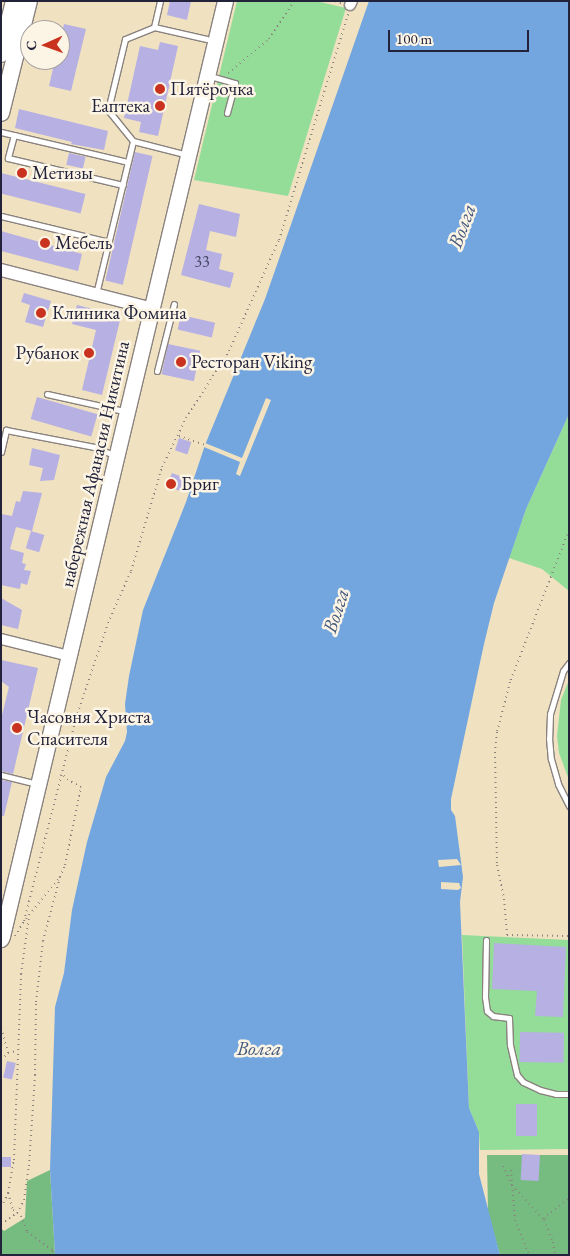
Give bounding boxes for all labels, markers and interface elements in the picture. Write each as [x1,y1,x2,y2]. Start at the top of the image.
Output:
north arrow [20,20,70,70]
scale bar [390,20,531,52]
text: 100 m [396,29,432,48]
text: С [22,40,40,51]
place label: Пятёрочка [170,78,254,100]
marker: Пятёрочка [154,83,166,95]
place label: Еаптека [91,95,150,117]
marker: Еаптека [154,100,166,112]
place label: Метизы [32,162,93,184]
marker: Метизы [16,167,28,179]
water label: Волга [443,201,481,251]
place label: Мебель [55,232,112,254]
marker: Мебель [39,237,51,249]
house number: 33 [194,252,210,272]
place label: Клиника Фомина [52,302,187,324]
marker: Клиника Фомина [34,306,48,320]
street label: набережная Афанасия Никитина [56,339,134,589]
place label: Рубанок [16,342,79,364]
marker: Рубанок [83,347,95,359]
place label: Ресторан Viking [191,351,312,373]
marker: Ресторан Viking [175,356,187,368]
place label: Бриг [181,473,219,495]
marker: Бриг [165,478,177,490]
water label: Волга [318,586,354,636]
place label: Часовня Христа Спасителя [27,706,151,750]
marker: Часовня Христа Спасителя [11,722,23,734]
water label: Волга [237,1036,281,1060]

